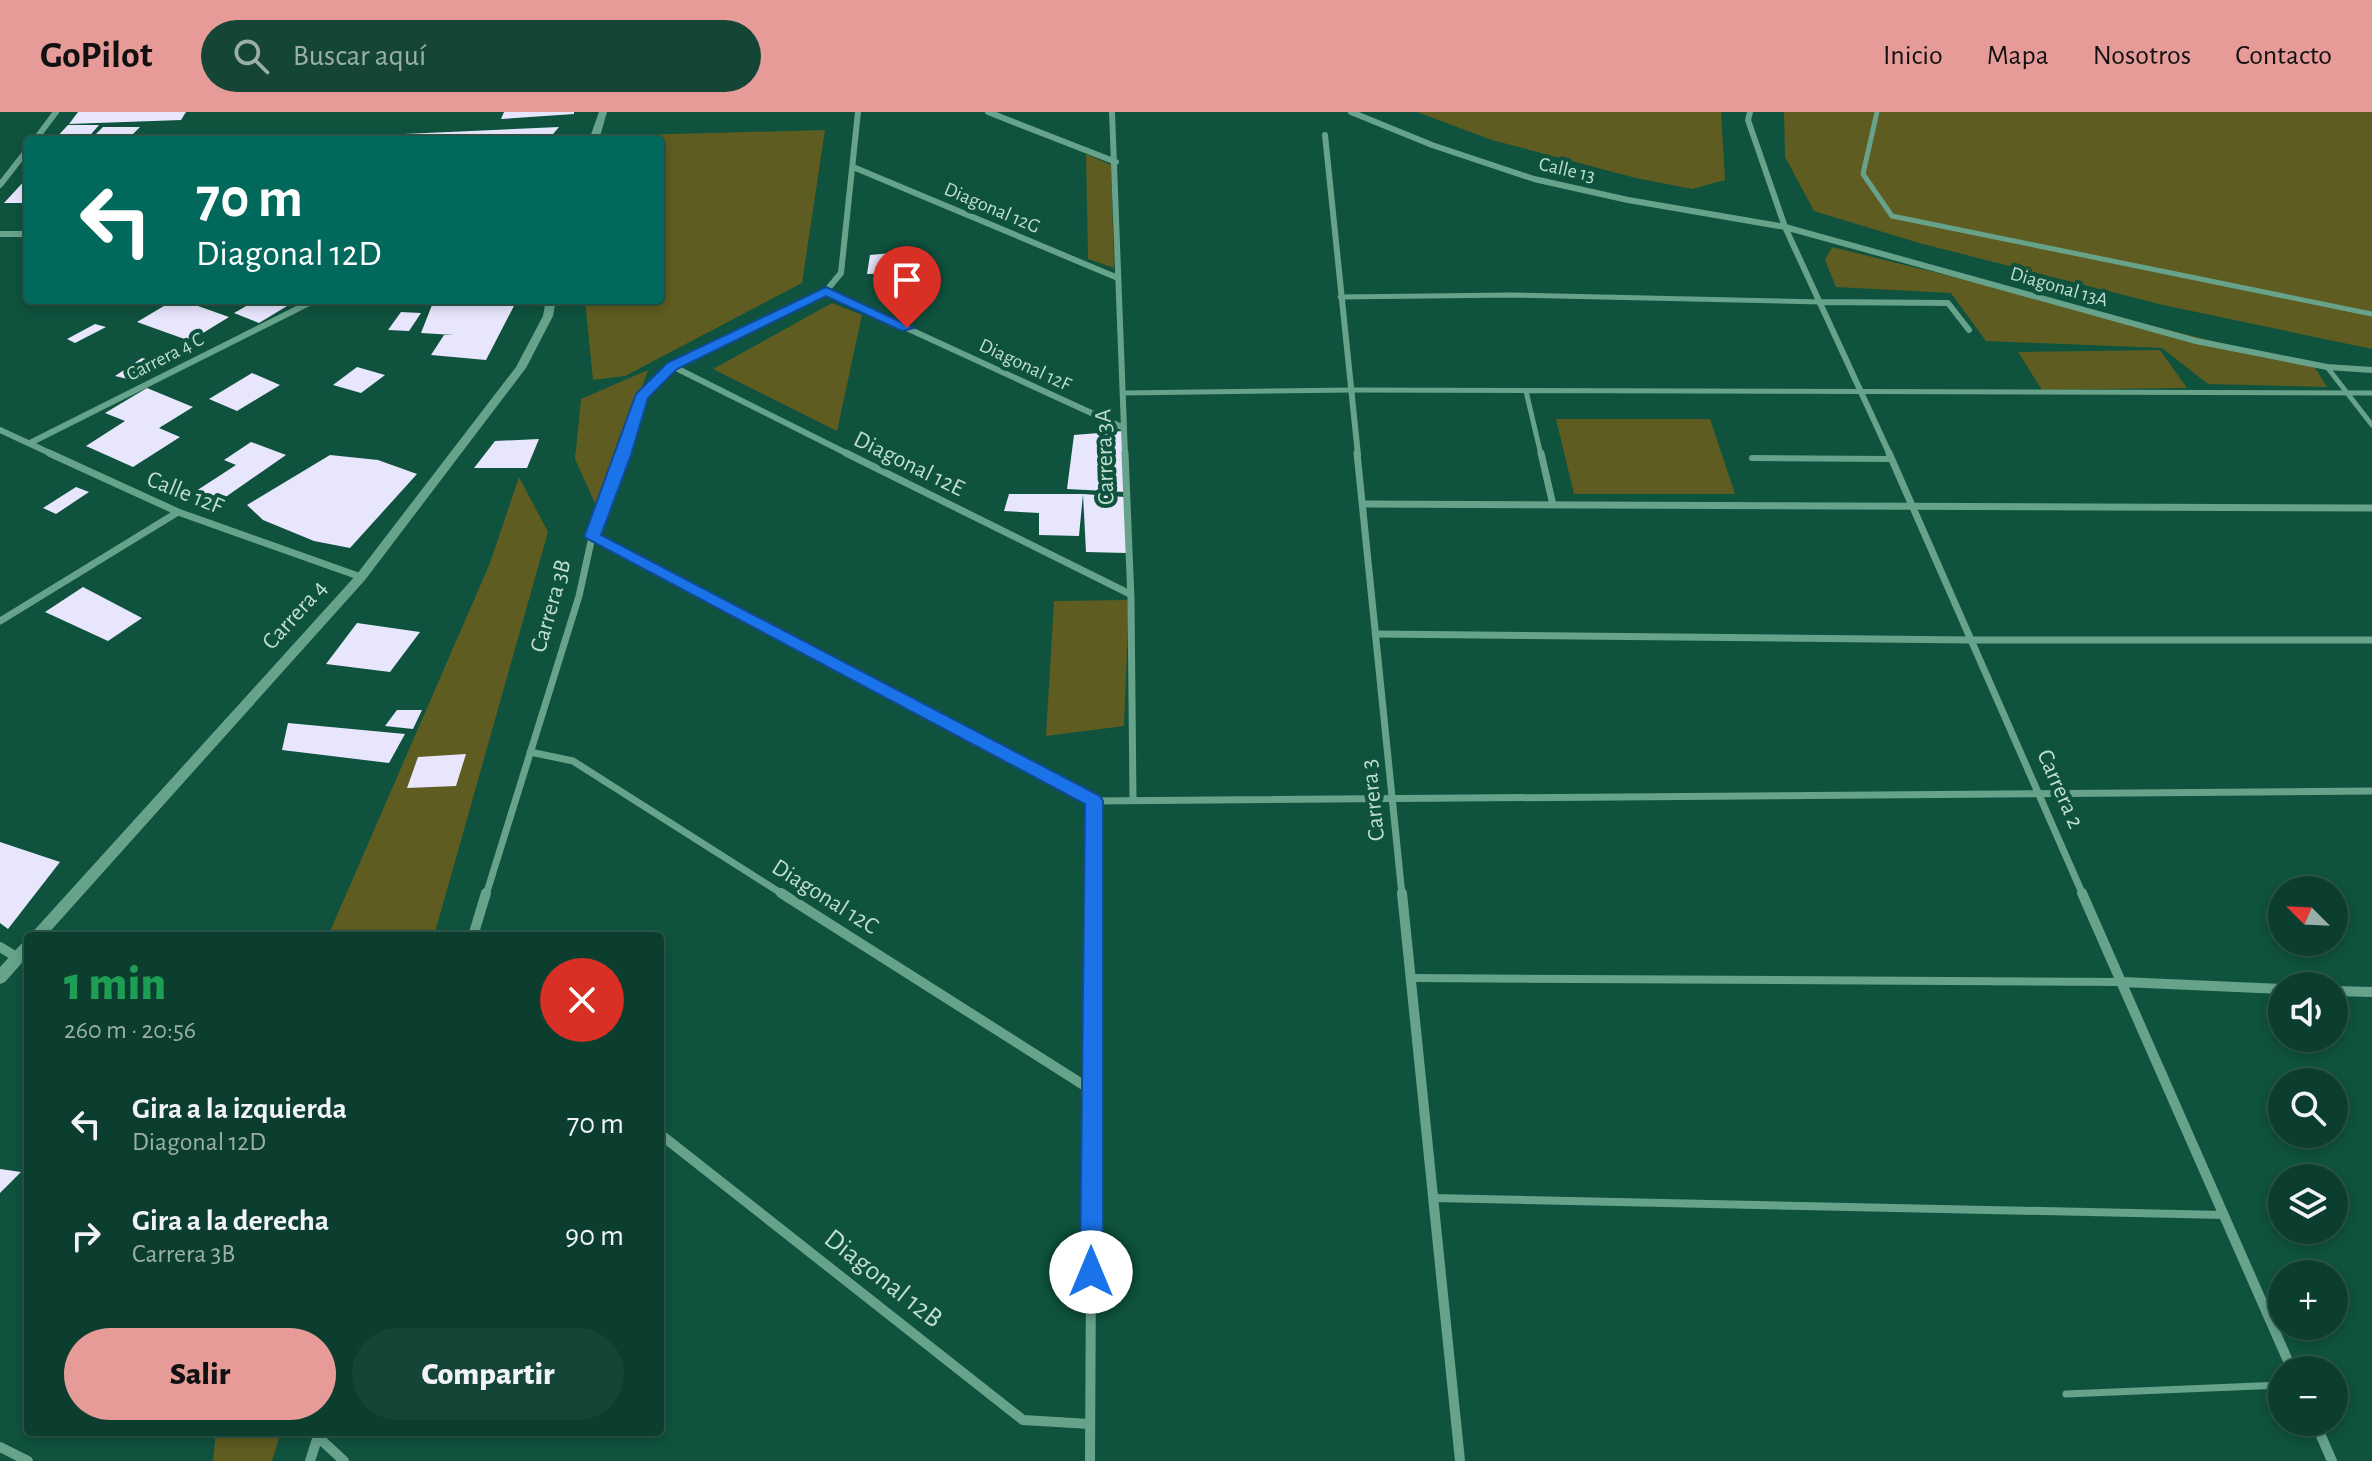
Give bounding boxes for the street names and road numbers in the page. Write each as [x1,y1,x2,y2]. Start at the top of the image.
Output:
street label: Calle 13 [1537,154,1597,186]
street label: Diagonal 12G [941,179,1043,237]
street label: Diagonal 13A [2008,263,2111,311]
street label: Carrera 4 C [123,329,207,385]
street label: Diagonal 12F [976,335,1074,395]
street label: Carrera 3A [1091,408,1119,505]
street label: Diagonal 12E [850,427,968,501]
street label: Calle 12F [143,467,227,519]
street label: Carrera 3B [526,557,576,655]
street label: Carrera 4 [258,576,332,654]
street label: Carrera 2 [2032,746,2088,832]
street label: Carrera 3 [1357,758,1389,842]
street label: Diagonal 12C [767,855,883,939]
street label: Diagonal 12B [819,1224,947,1334]

